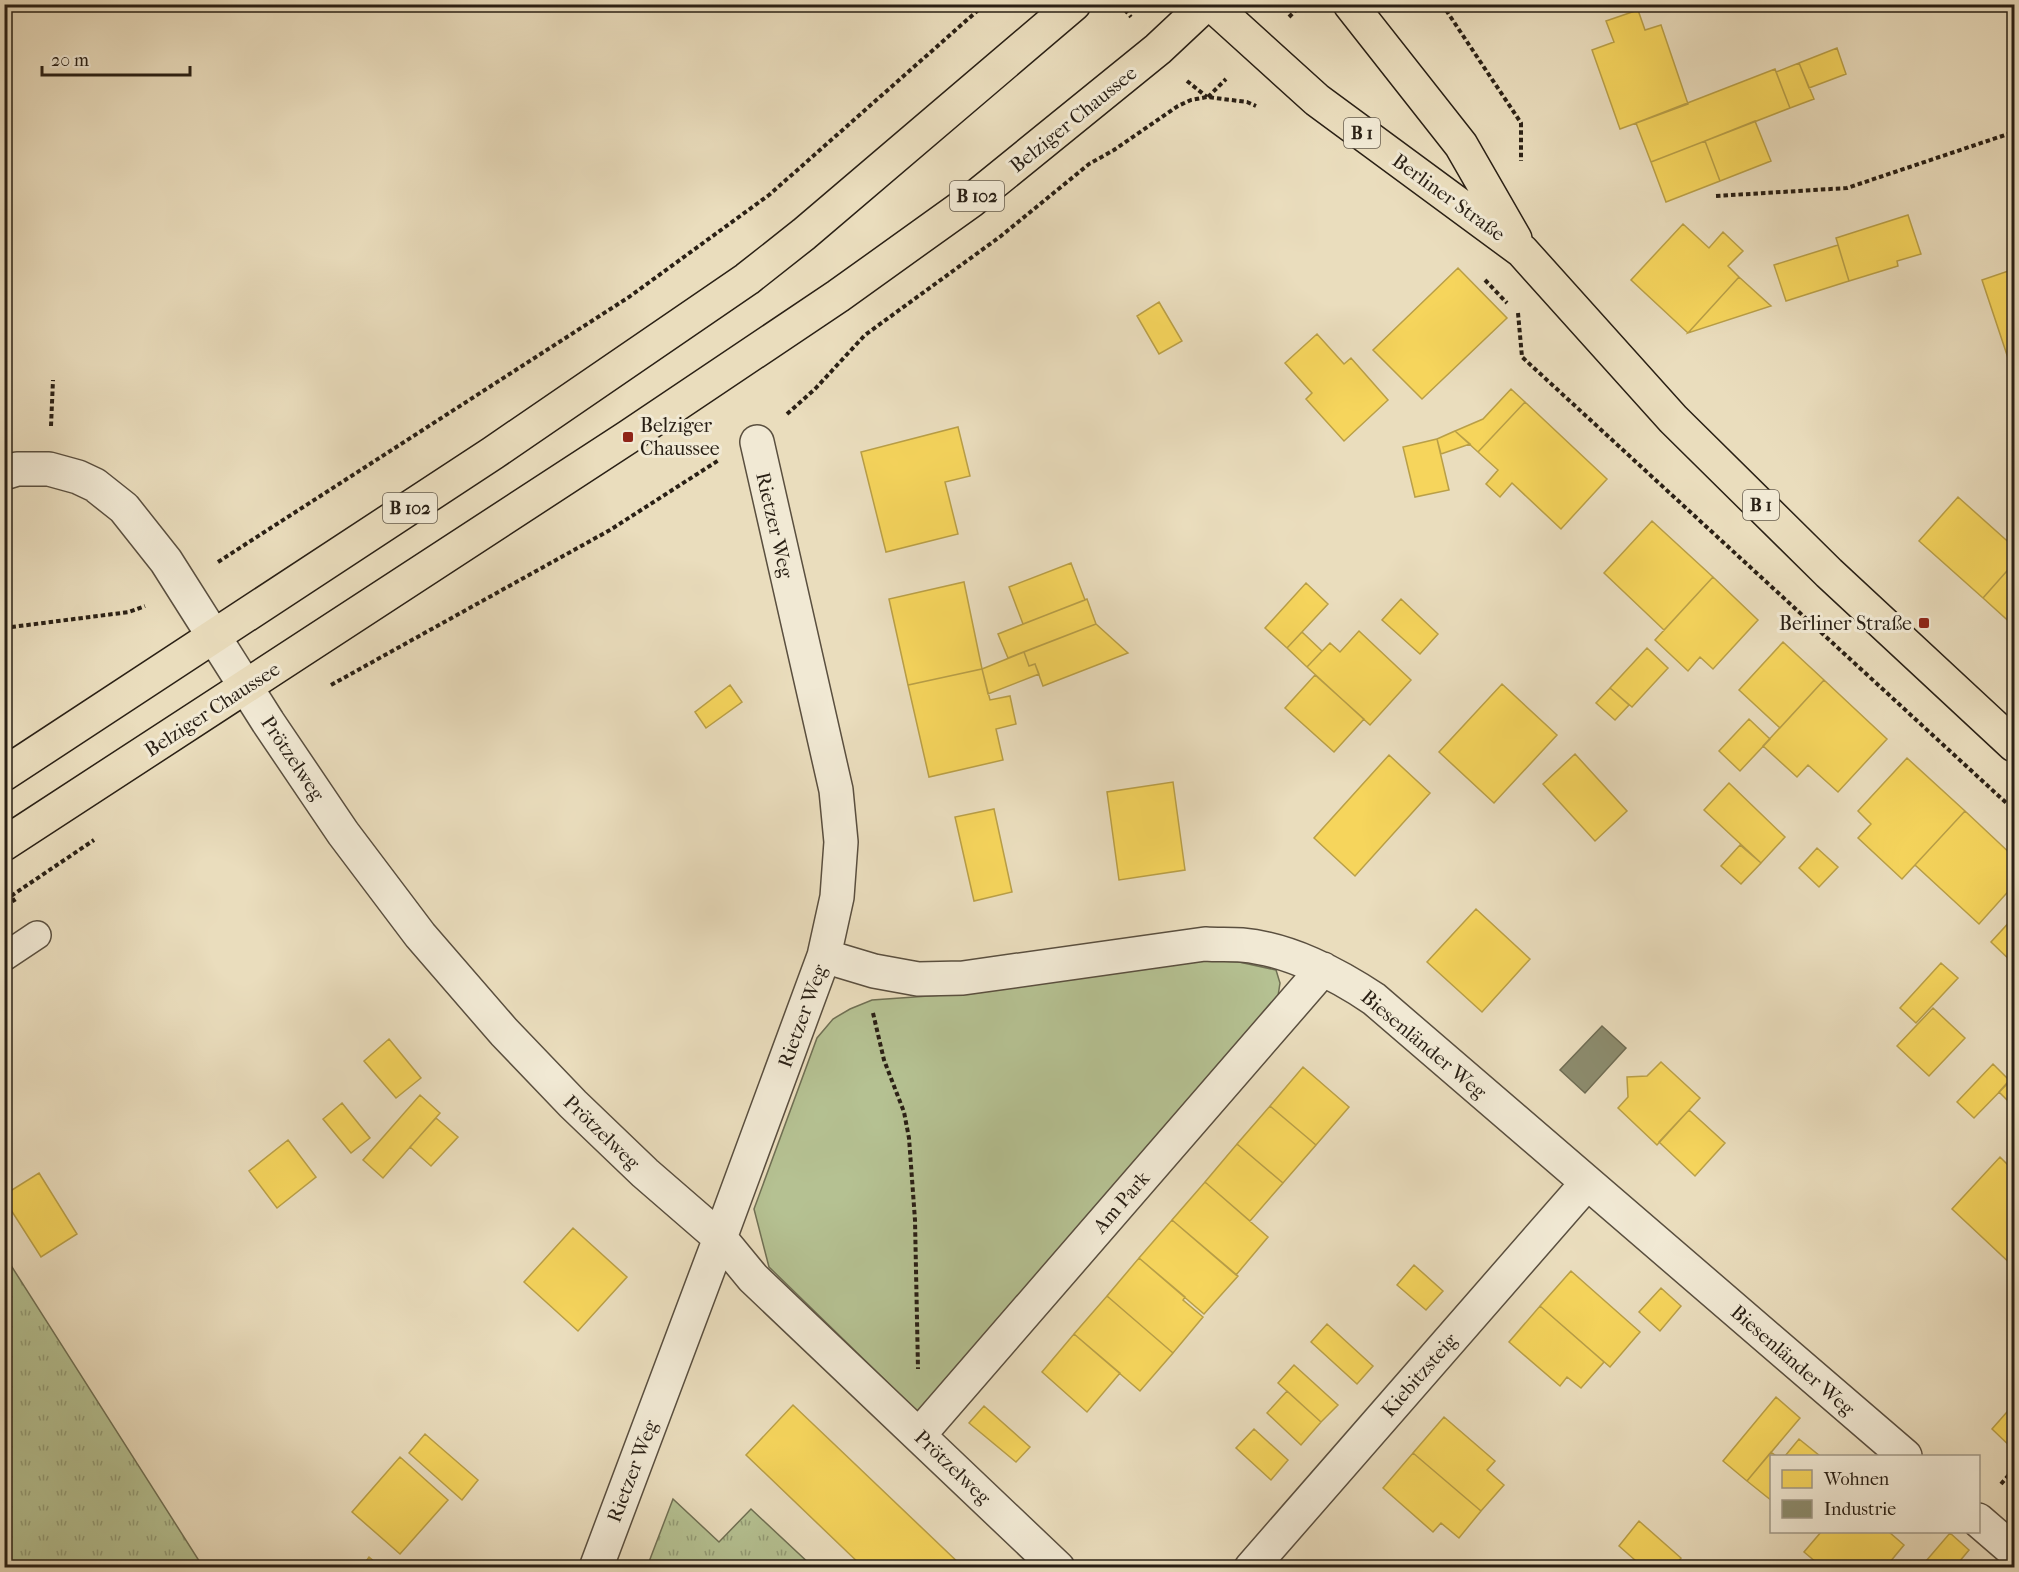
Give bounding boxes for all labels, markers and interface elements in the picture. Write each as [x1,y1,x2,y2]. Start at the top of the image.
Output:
scale bar [42,39,190,77]
text: 20 m [51,50,89,71]
street label: Belziger Chaussee [1005,61,1141,177]
road number: B 1 [1344,118,1380,148]
street label: Berliner Straße [1388,149,1509,246]
road number: B 102 [950,181,1004,211]
place label: Belziger Chaussee [640,414,720,460]
marker: Belziger Chaussee [621,430,635,444]
street label: Rietzer Weg [751,470,798,580]
road number: B 1 [1743,490,1779,520]
road number: B 102 [383,493,437,523]
place label: Berliner Straße [1779,612,1912,635]
marker: Berliner Straße [1917,616,1931,630]
street label: Belziger Chaussee [141,657,284,762]
street label: Prötzelweg [256,712,329,805]
street label: Rietzer Weg [773,961,832,1071]
street label: Biesenländer Weg [1356,985,1491,1104]
street label: Prötzelweg [559,1091,645,1174]
street label: Am Park [1088,1166,1155,1238]
street label: Biesenländer Weg [1726,1300,1859,1421]
street label: Kiebitzsteig [1377,1329,1462,1422]
street label: Rietzer Weg [602,1416,663,1526]
street label: Prötzelweg [910,1426,996,1509]
legend [1770,1455,1980,1533]
text: Wohnen [1823,1469,1890,1490]
text: Industrie [1824,1499,1896,1520]

